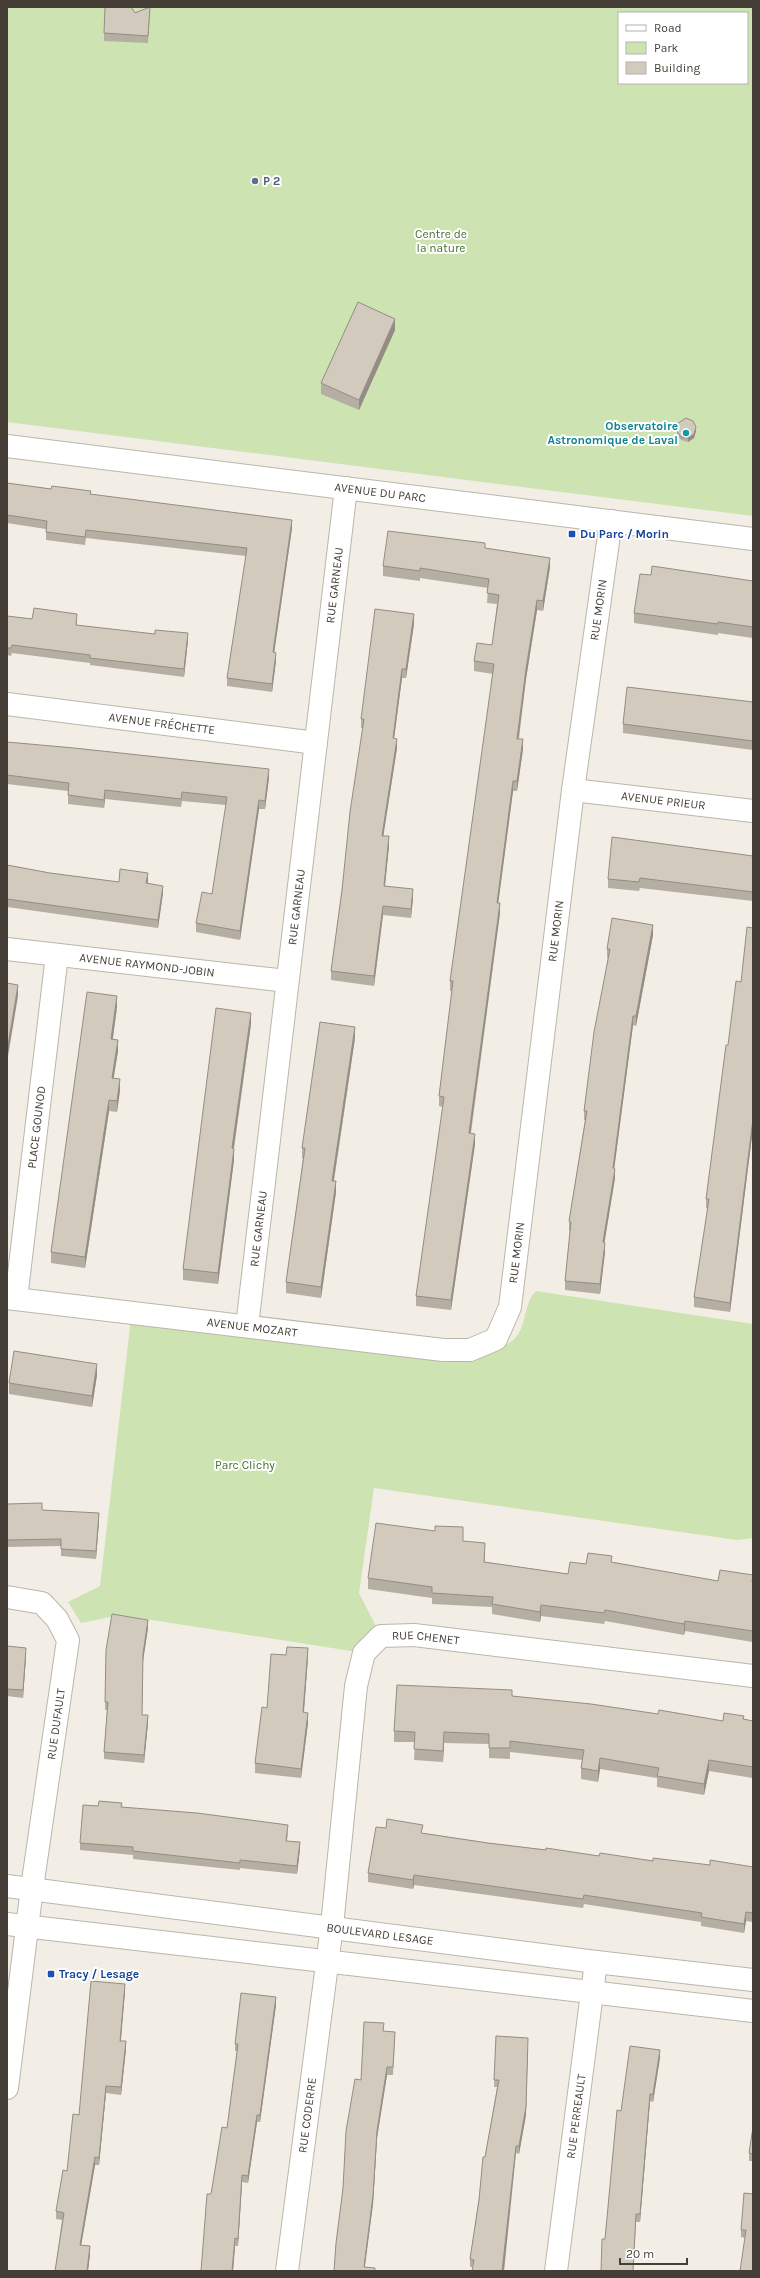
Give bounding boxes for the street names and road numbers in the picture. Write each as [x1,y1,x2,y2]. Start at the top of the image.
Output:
street label: AVENUE DU PARC [334,480,427,505]
street label: RUE GARNEAU [323,546,346,624]
street label: RUE MORIN [587,578,610,641]
street label: AVENUE FRÉCHETTE [108,710,216,737]
street label: AVENUE PRIEUR [620,789,706,812]
street label: RUE GARNEAU [285,868,308,946]
street label: RUE MORIN [545,900,566,962]
street label: AVENUE RAYMOND-JOBIN [79,950,216,980]
street label: PLACE GOUNOD [25,1085,48,1169]
street label: RUE GARNEAU [247,1190,270,1267]
street label: RUE MORIN [506,1221,527,1284]
street label: AVENUE MOZART [206,1315,298,1340]
street label: RUE CHENET [392,1628,460,1647]
street label: RUE DUFAULT [44,1687,68,1761]
street label: BOULEVARD LESAGE [326,1920,434,1948]
street label: RUE PERREAULT [564,2073,588,2160]
street label: RUE CODERRE [295,2077,319,2154]

